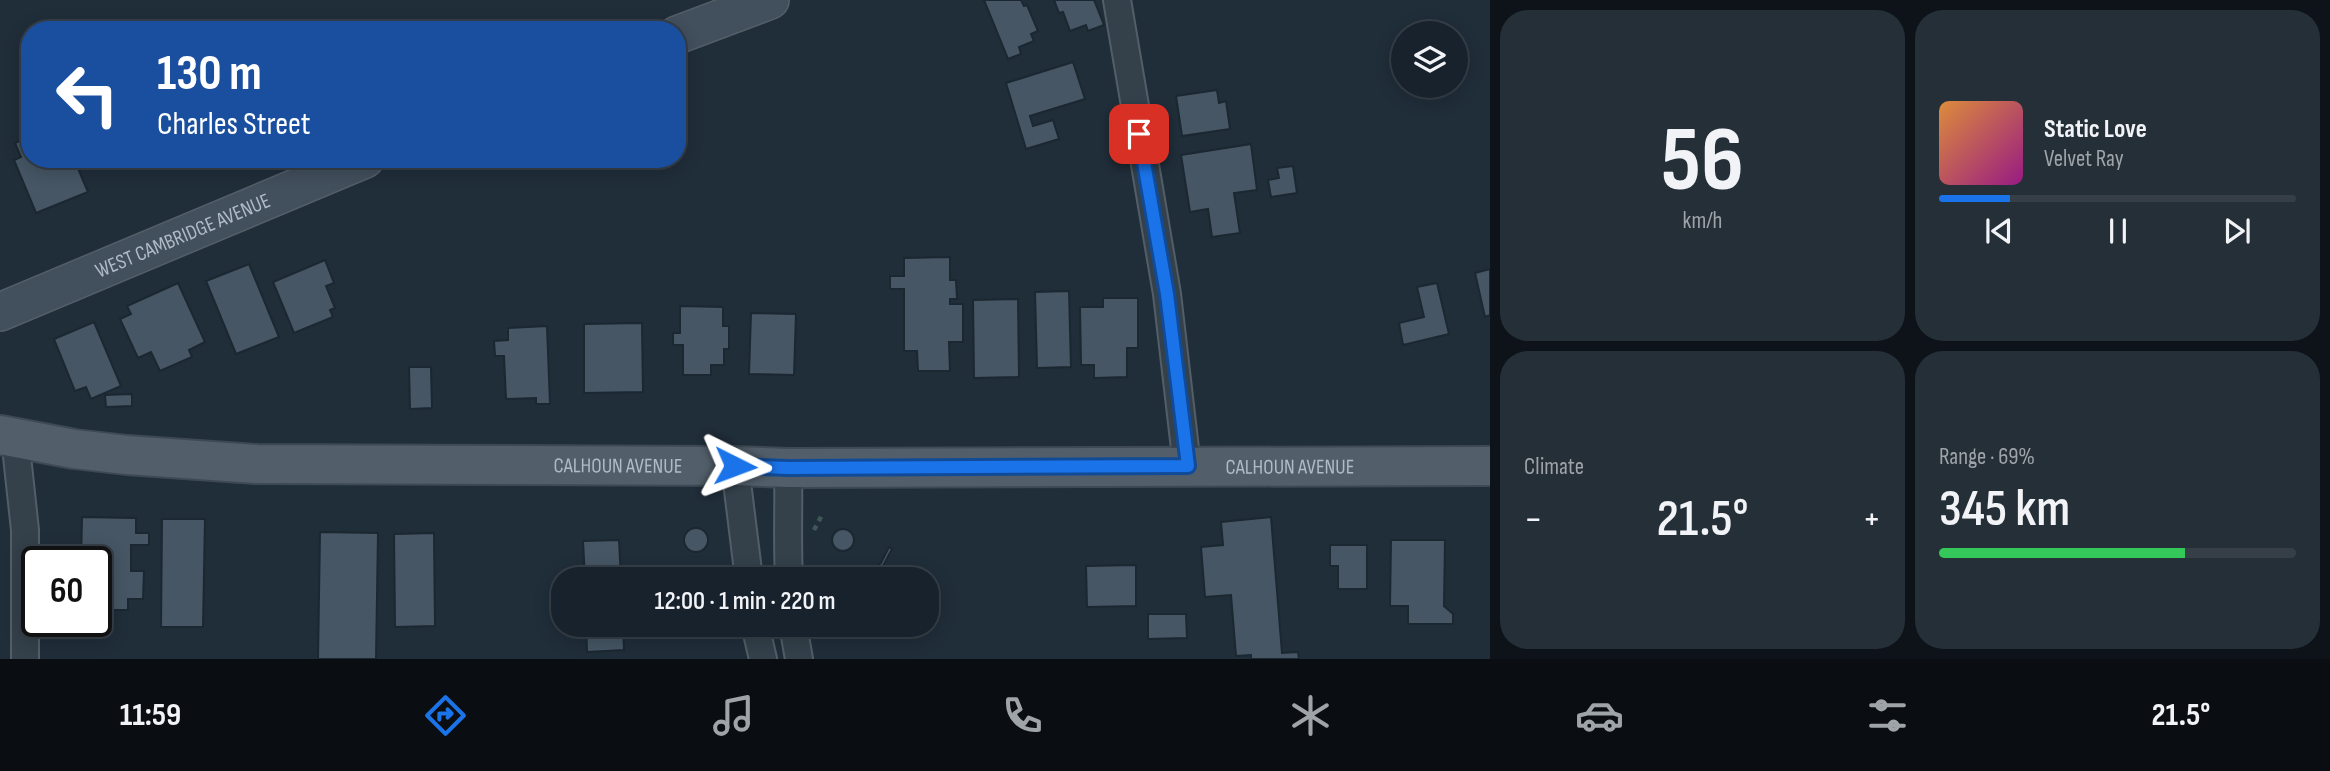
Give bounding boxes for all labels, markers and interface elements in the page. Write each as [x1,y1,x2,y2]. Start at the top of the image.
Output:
map controls [1391,21,1468,98]
button: layers [1391,21,1468,98]
text: 130 m [157,45,262,104]
icon: left [42,49,133,140]
pin [1109,104,1169,164]
text: Charles Street [157,105,311,144]
text: 56 [1661,107,1744,216]
text: Static Love [2044,114,2147,145]
icon: arrive [1120,115,1158,153]
text: Velvet Ray [2044,145,2124,173]
street label: WEST CAMBRIDGE AVENUE [91,188,274,283]
text: km/h [1683,207,1722,235]
icon: previous [1980,212,2018,250]
icon: pause [2099,212,2137,250]
icon: next [2218,212,2256,250]
position arrow [698,429,772,503]
text: Range · 69% [1939,443,2035,471]
street label: CALHOUN AVENUE [554,453,682,478]
text: Climate [1524,453,1584,481]
street label: CALHOUN AVENUE [1226,454,1354,479]
text: 345 km [1939,478,2070,541]
text: 21.5° [1657,488,1748,551]
text: − [1524,497,1543,542]
text: + [1862,497,1881,542]
speed limit sign: 60 [21,546,112,637]
text: 12:00 · 1 min · 220 m [654,586,836,617]
icon: directions [421,691,470,740]
icon: music [709,691,758,740]
icon: phone [998,691,1047,740]
icon: climate [1286,691,1335,740]
icon: car [1575,691,1624,740]
icon: filters [1863,691,1912,740]
text: 11:59 [120,696,181,735]
text: 21.5° [2151,696,2210,735]

